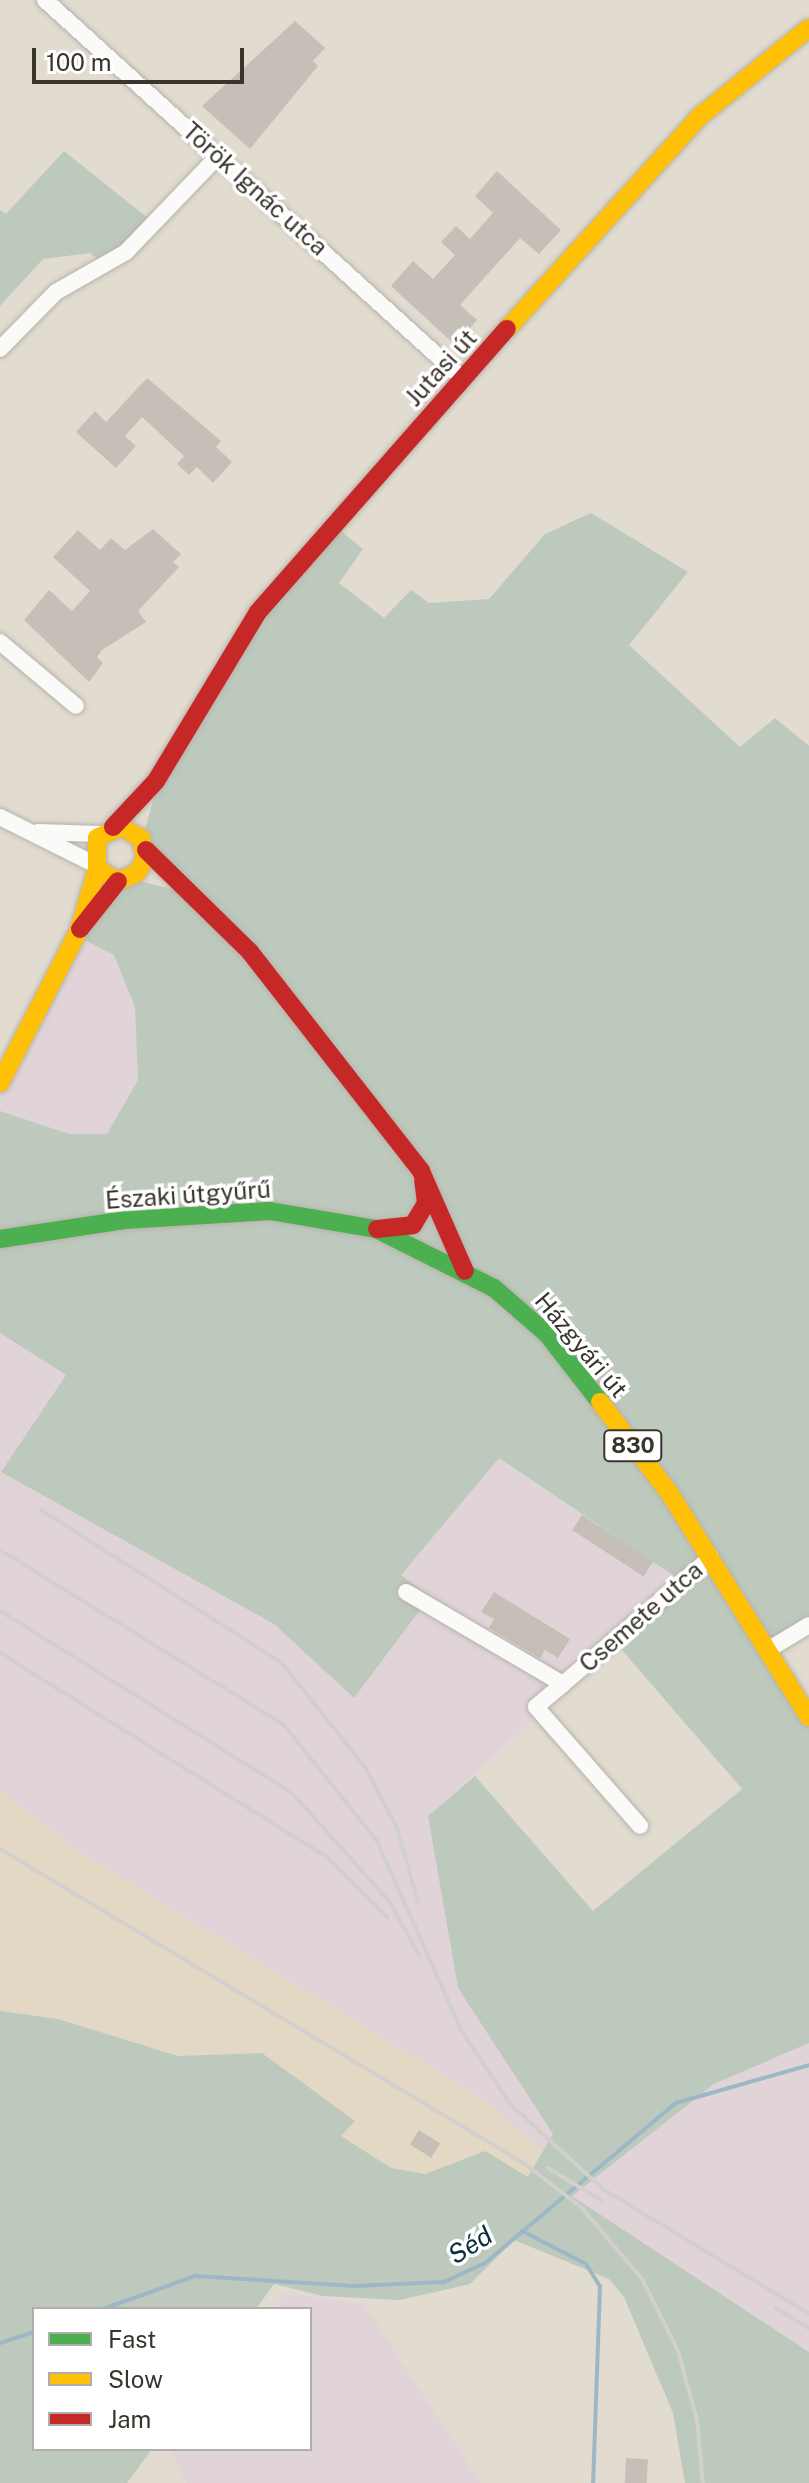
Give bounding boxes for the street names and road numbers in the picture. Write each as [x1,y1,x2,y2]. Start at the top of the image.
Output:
street label: Török Ignác utca [177,116,333,262]
street label: Jutasi út [399,324,483,412]
street label: Északi útgyűrű [104,1175,272,1215]
street label: Házgyári út [529,1287,633,1403]
road number: 830 [603,1428,663,1464]
street label: Csemete utca [574,1556,708,1678]

